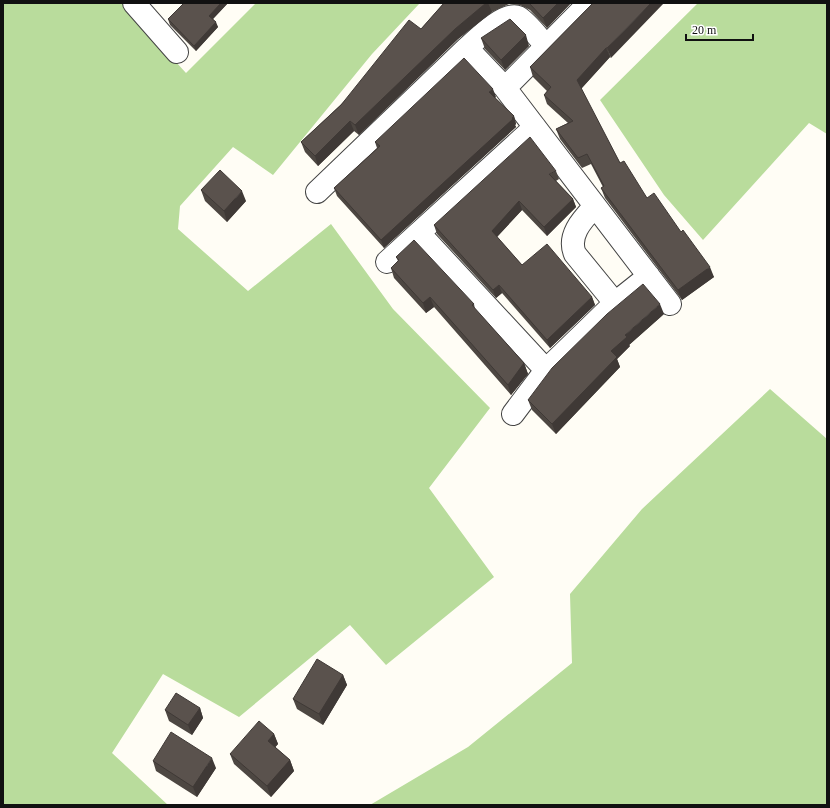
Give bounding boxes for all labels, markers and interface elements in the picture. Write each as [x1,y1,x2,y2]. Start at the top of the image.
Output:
scale bar [686,16,753,42]
text: 20 m [692,23,717,37]

